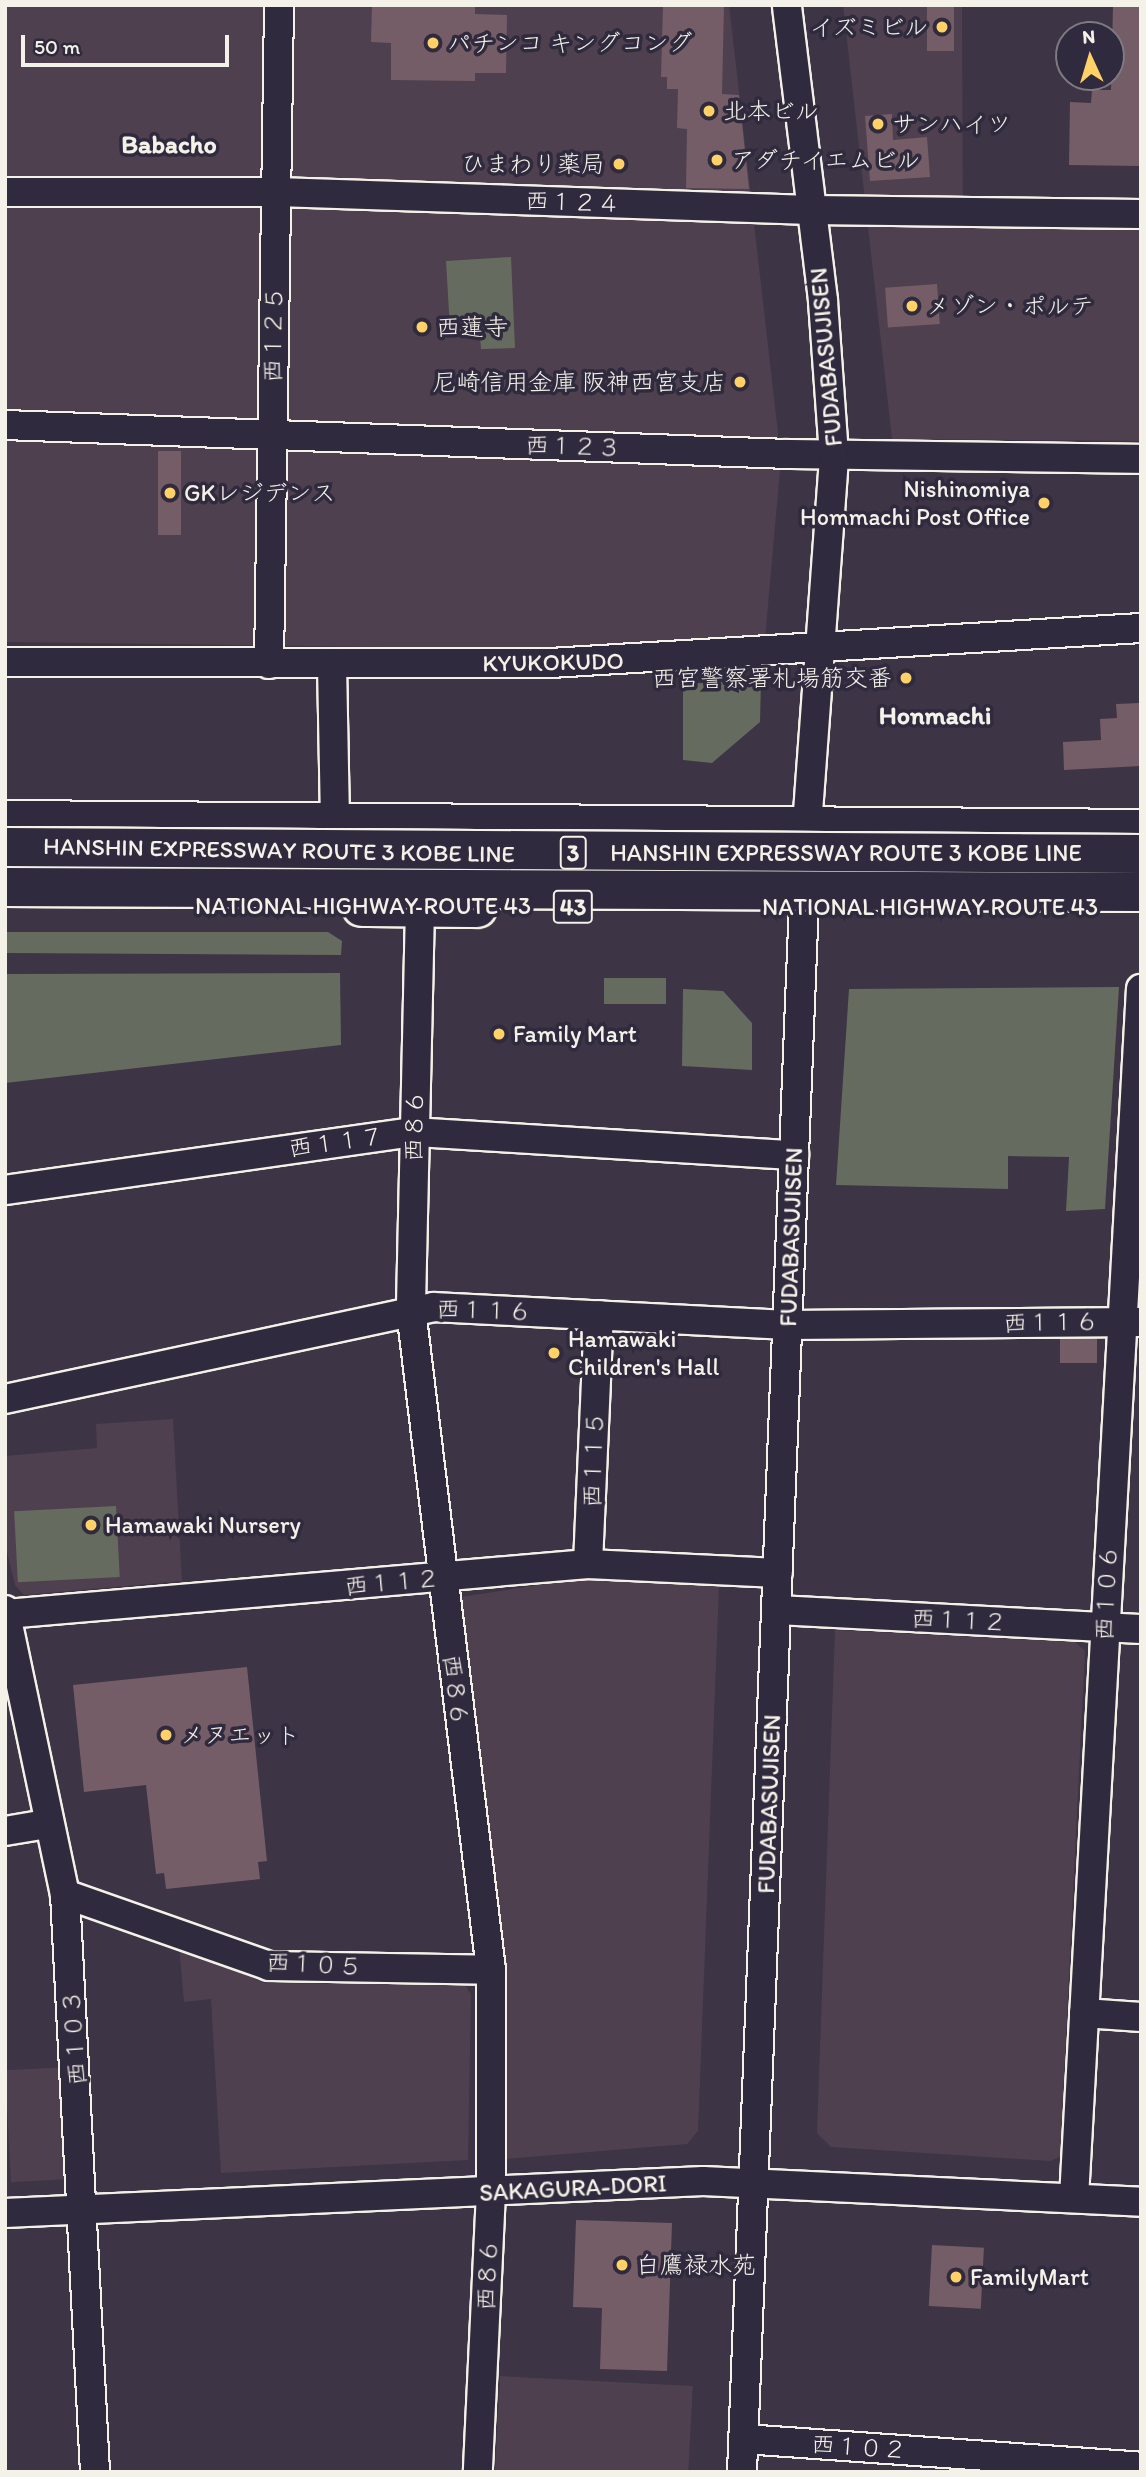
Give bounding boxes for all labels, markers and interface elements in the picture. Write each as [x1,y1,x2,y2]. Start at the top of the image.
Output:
place label: イズミビル [808,13,928,41]
marker: イズミビル [934,19,950,35]
scale bar [24,21,233,65]
north arrow [1055,21,1125,91]
text: N [1081,25,1096,48]
place label: パチンコ キングコング [447,29,692,57]
text: 50 m [34,34,80,59]
marker: パチンコ キングコング [425,35,441,51]
place label: 北本ビル [723,97,819,125]
marker: 北本ビル [701,103,717,119]
place label: サンハイツ [892,110,1012,138]
marker: サンハイツ [870,116,886,132]
district label: Babacho [121,129,217,161]
place label: アダチイエムビル [731,146,923,174]
place label: ひまわり薬局 [461,150,605,178]
marker: アダチイエムビル [709,152,725,168]
marker: ひまわり薬局 [611,156,627,172]
street label: 西１２４ [525,186,621,218]
street label: FUDABASUJISEN [804,266,848,448]
street label: 西１２５ [258,287,288,383]
place label: メゾン・ポルテ [926,292,1094,320]
marker: メゾン・ポルテ [904,298,920,314]
place label: 西蓮寺 [436,313,508,341]
marker: 西蓮寺 [414,319,430,335]
place label: 尼崎信用金庫 阪神西宮支店 [433,368,726,396]
marker: 尼崎信用金庫 阪神西宮支店 [732,374,748,390]
street label: 西１２３ [525,430,621,462]
place label: Nishinomiya Hommachi Post Office [800,475,1030,531]
place label: GKレジデンス [184,479,336,507]
marker: GKレジデンス [162,485,178,501]
marker: Nishinomiya Hommachi Post Office [1036,495,1052,511]
street label: KYUKOKUDO [482,646,624,678]
place label: 西宮警察署札場筋交番 [652,664,892,692]
marker: 西宮警察署札場筋交番 [898,670,914,686]
district label: Honmachi [879,700,991,732]
street label: HANSHIN EXPRESSWAY ROUTE 3 KOBE LINE [42,831,516,869]
road number: 3 [559,834,587,873]
street label: HANSHIN EXPRESSWAY ROUTE 3 KOBE LINE [609,839,1083,867]
road number: 43 [552,888,594,926]
street label: NATIONAL HIGHWAY ROUTE 43 [194,892,532,920]
street label: NATIONAL HIGHWAY ROUTE 43 [761,893,1099,921]
place label: Family Mart [513,1020,637,1048]
marker: Family Mart [491,1026,507,1042]
street label: 西８６ [399,1090,429,1162]
street label: 西１１７ [286,1121,386,1163]
street label: FUDABASUJISEN [773,1147,809,1327]
street label: 西１１６ [436,1294,532,1326]
street label: 西１１６ [1003,1307,1099,1337]
place label: Hamawaki Children's Hall [568,1325,719,1381]
marker: Hamawaki Children's Hall [546,1345,562,1361]
street label: 西１１５ [577,1412,609,1508]
place label: Hamawaki Nursery [105,1511,301,1539]
marker: Hamawaki Nursery [83,1517,99,1533]
street label: 西１０６ [1089,1544,1123,1642]
street label: 西１１２ [343,1563,441,1601]
street label: 西１１２ [910,1603,1008,1637]
street label: 西８６ [437,1653,475,1727]
street label: FUDABASUJISEN [751,1714,787,1894]
place label: メヌエット [180,1721,300,1749]
marker: メヌエット [158,1727,174,1743]
street label: 西１０５ [265,1947,363,1981]
street label: 西１０３ [56,1989,92,2087]
street label: SAKAGURA-DORI [479,2169,667,2207]
street label: 西８６ [471,2238,503,2312]
place label: 白鷹禄水苑 [636,2251,756,2279]
marker: 白鷹禄水苑 [614,2257,630,2273]
place label: FamilyMart [970,2263,1089,2291]
marker: FamilyMart [948,2269,964,2285]
street label: 西１０２ [810,2429,908,2465]

